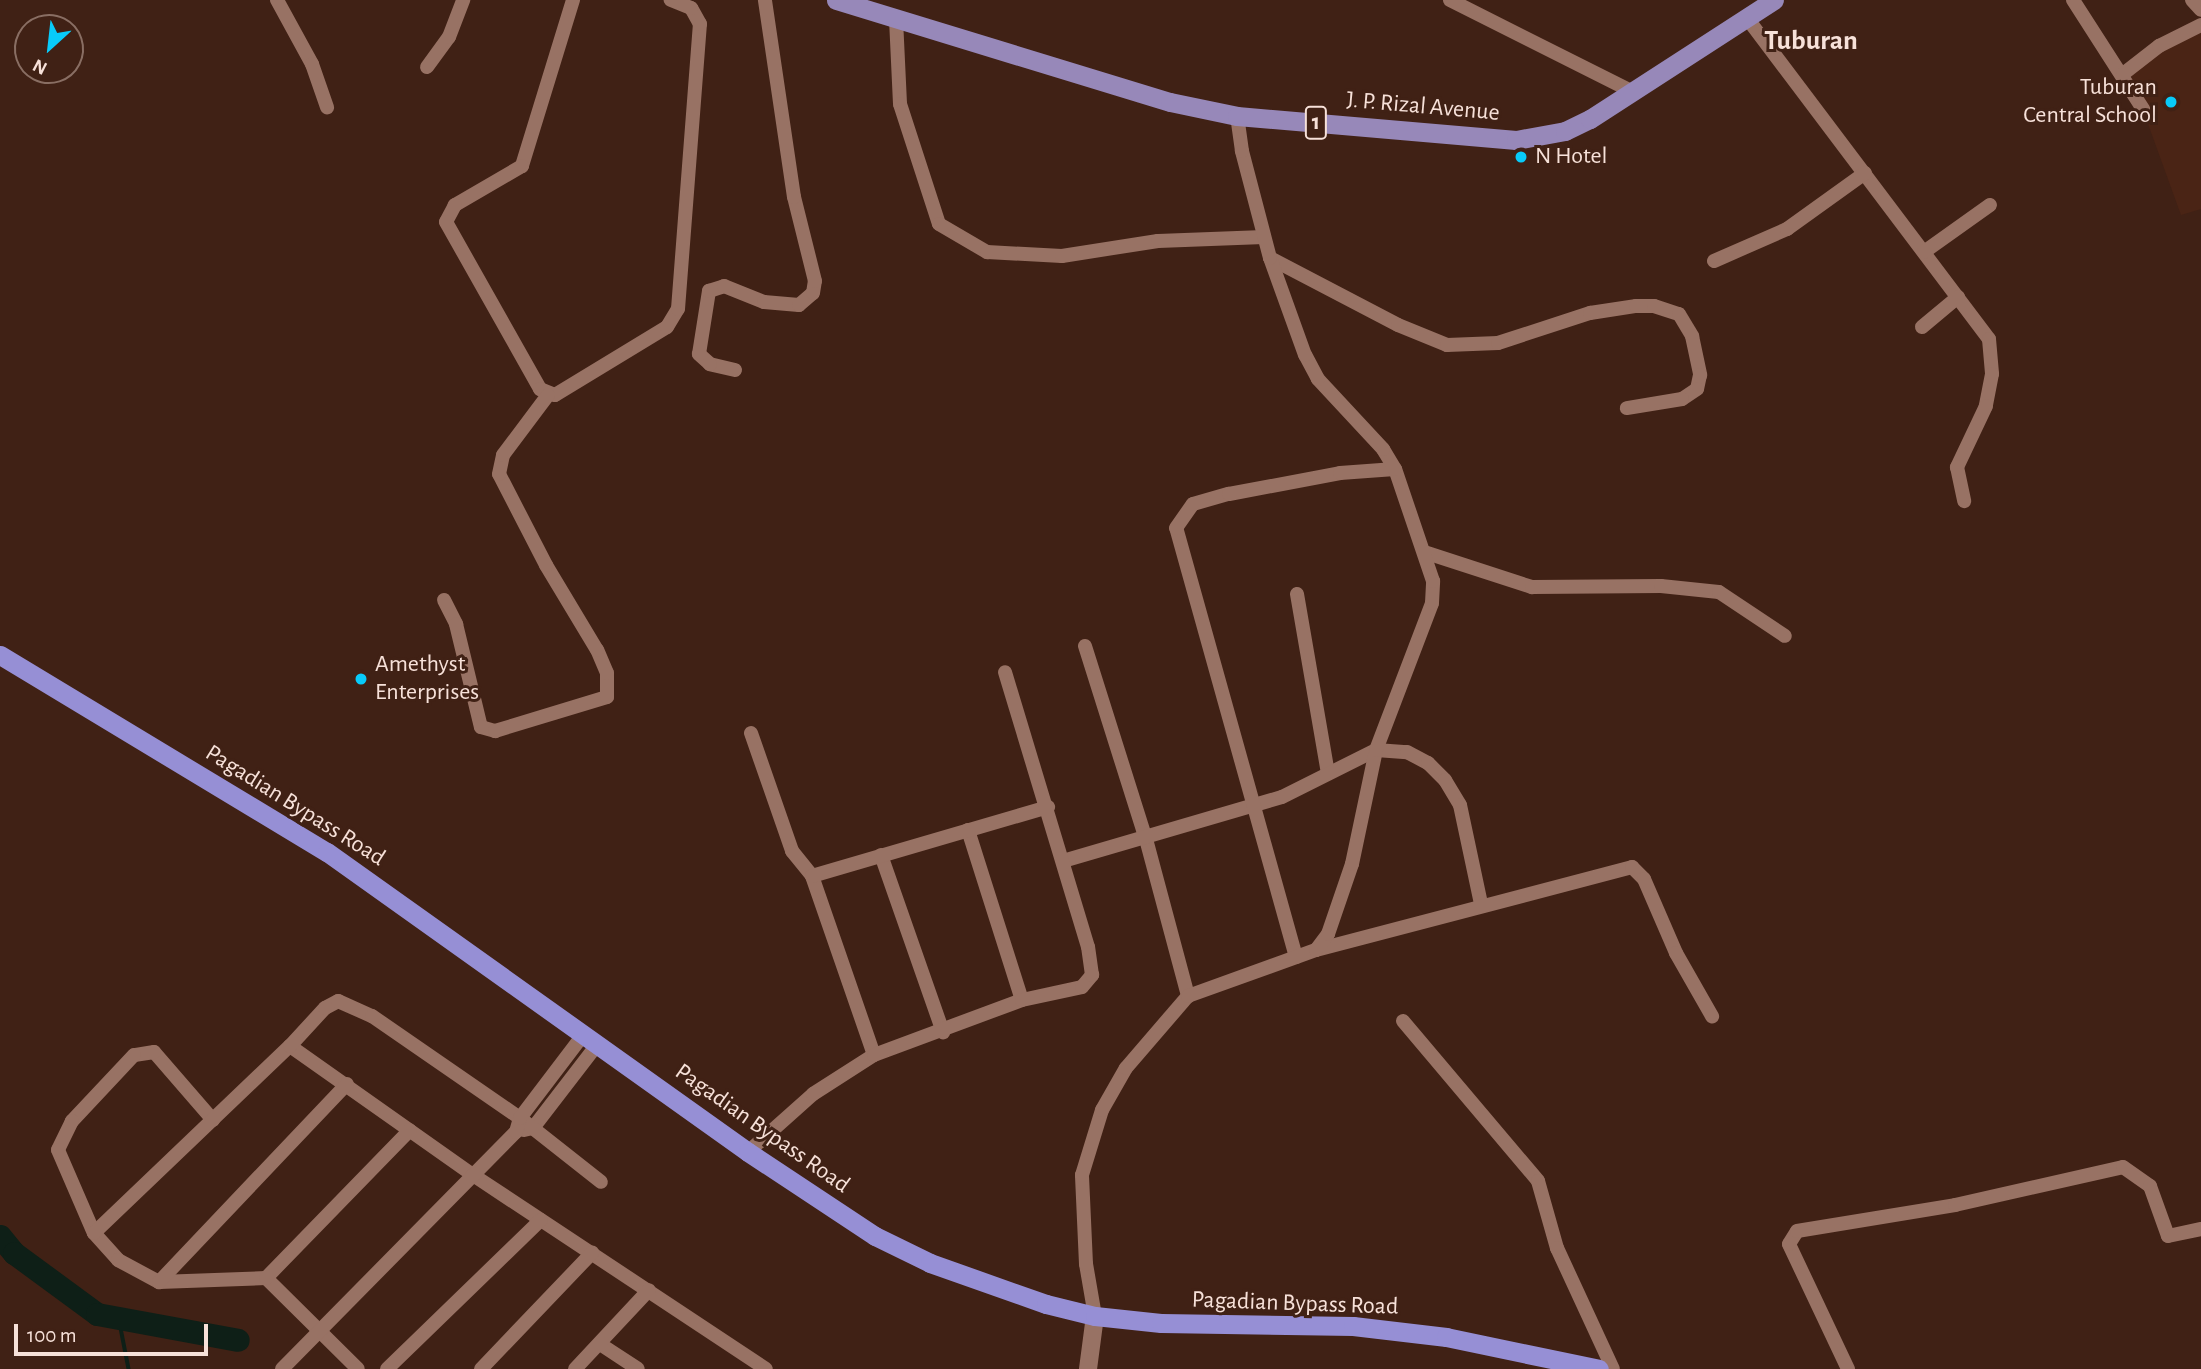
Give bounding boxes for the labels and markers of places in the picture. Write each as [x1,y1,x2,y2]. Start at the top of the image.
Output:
place label: Tuburan Central School [2023,74,2157,130]
marker: Tuburan Central School [2163,94,2179,110]
place label: N Hotel [1535,143,1607,171]
marker: N Hotel [1513,149,1529,165]
place label: Amethyst Enterprises [375,651,479,707]
marker: Amethyst Enterprises [353,671,369,687]

